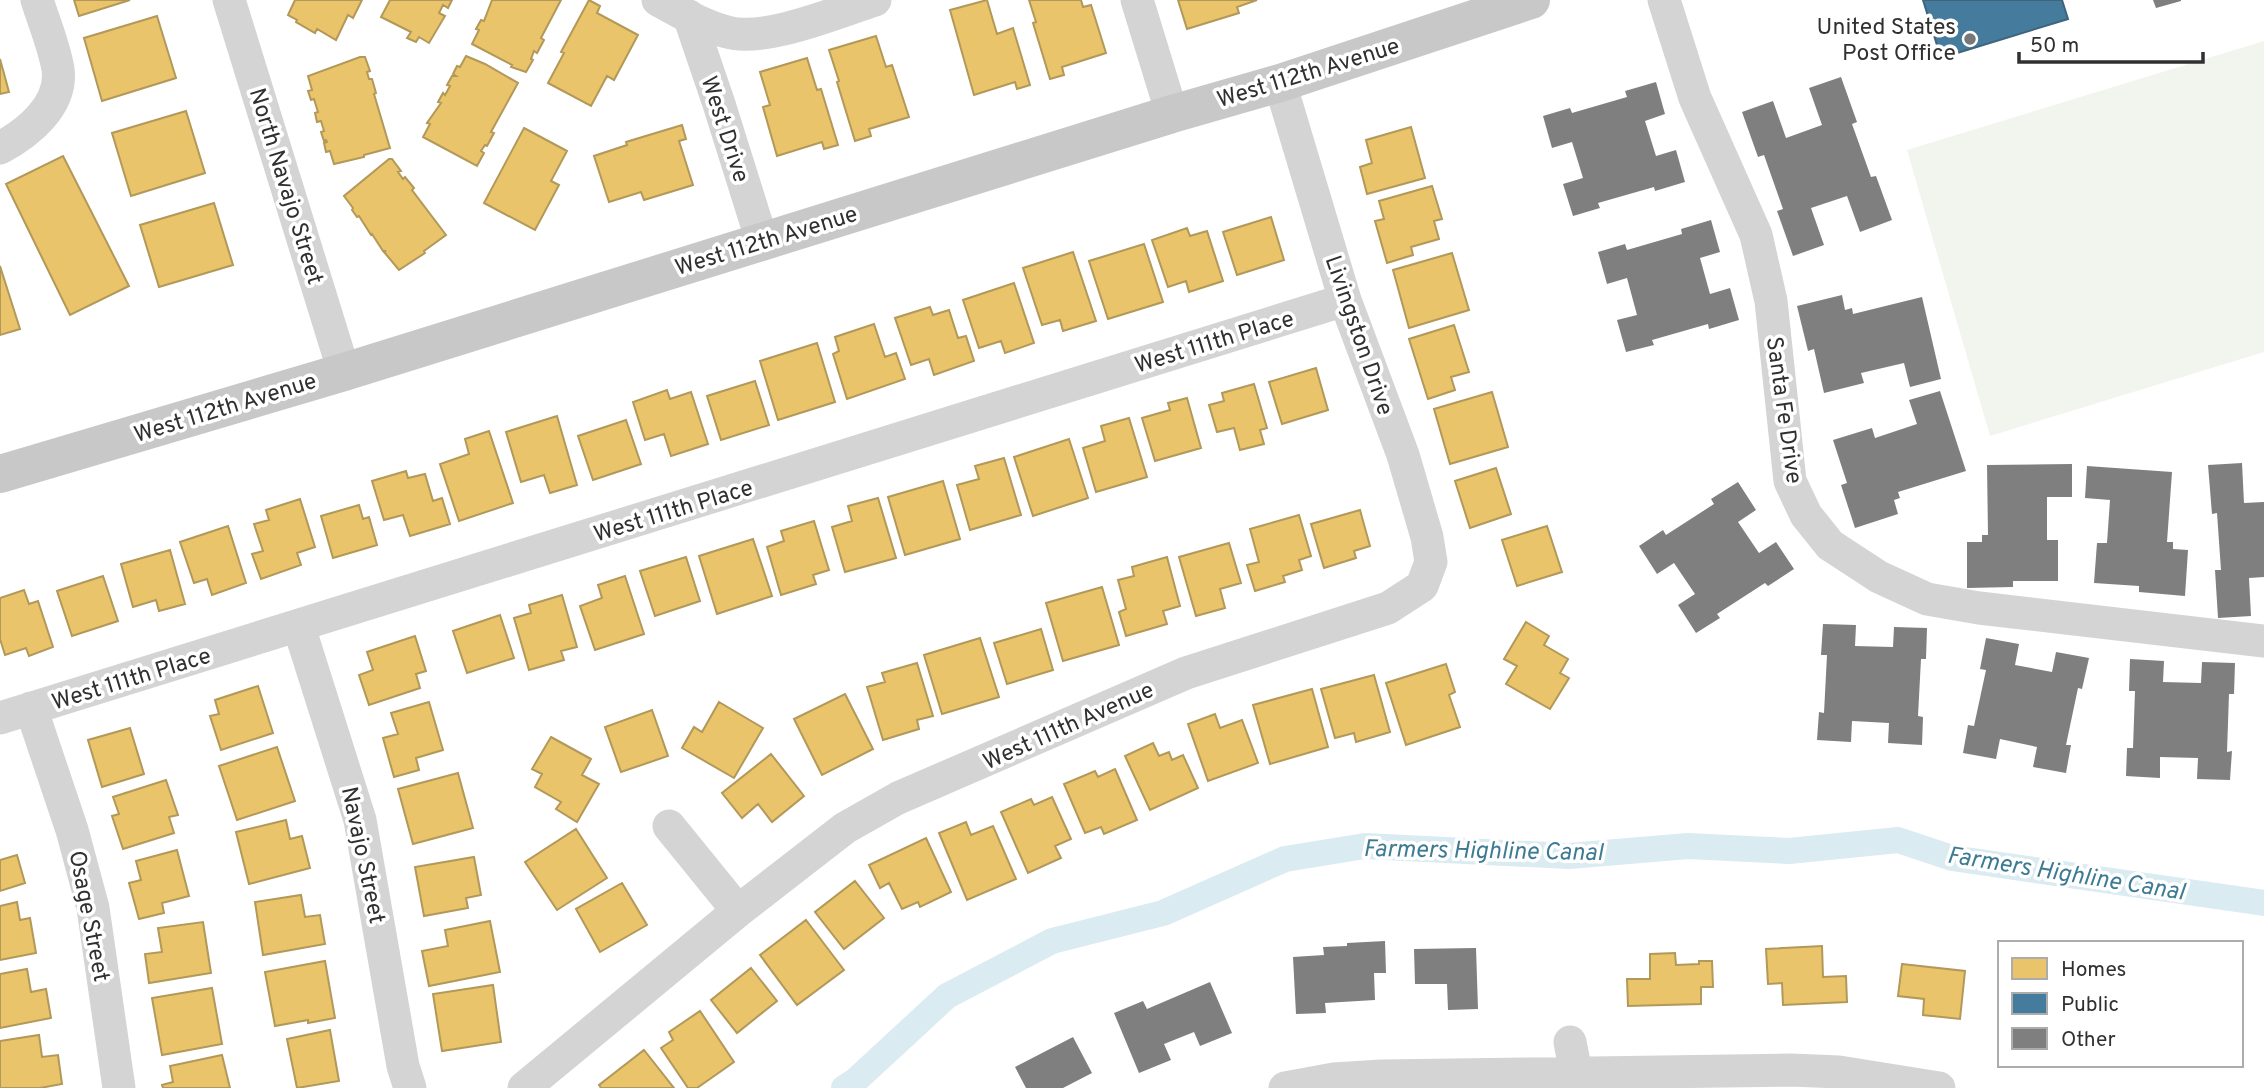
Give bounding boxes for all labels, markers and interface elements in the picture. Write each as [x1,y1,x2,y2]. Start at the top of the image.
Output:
place label: United States Post Office [1817,14,1956,69]
scale bar [2019,21,2203,65]
marker: United States Post Office [1962,31,1978,47]
street label: West 112th Avenue [1214,33,1404,116]
text: 50 m [2030,33,2079,60]
street label: West Drive [693,73,754,187]
street label: North Navajo Street [241,85,328,289]
street label: West 112th Avenue [672,201,862,284]
street label: Livingston Drive [1317,252,1399,420]
street label: West 111th Place [1132,305,1298,381]
street label: Santa Fe Drive [1758,335,1807,486]
street label: West 112th Avenue [131,368,321,451]
street label: West 111th Place [591,474,757,550]
street label: West 111th Place [49,642,215,718]
street label: West 111th Avenue [979,677,1159,778]
street label: Navajo Street [333,784,390,927]
water label: Farmers Highline Canal [1363,835,1605,869]
water label: Farmers Highline Canal [1945,841,2188,909]
street label: Osage Street [61,848,114,985]
legend [1998,941,2243,1067]
text: Homes [2061,957,2126,984]
text: Public [2061,992,2119,1019]
text: Other [2061,1027,2116,1054]

